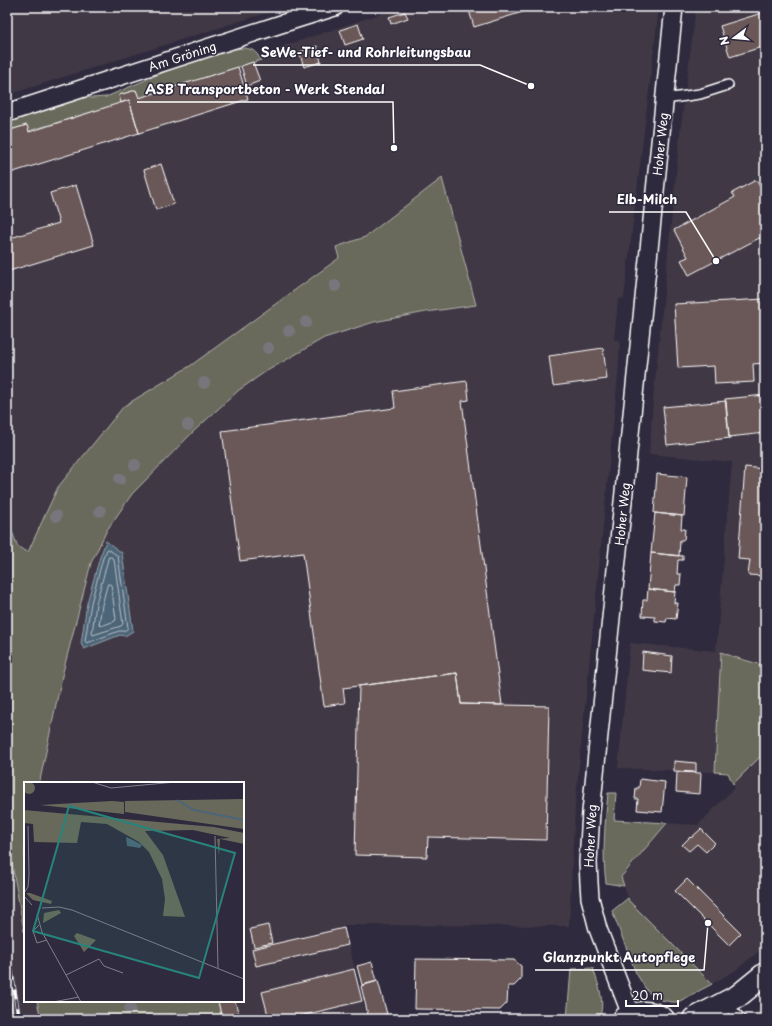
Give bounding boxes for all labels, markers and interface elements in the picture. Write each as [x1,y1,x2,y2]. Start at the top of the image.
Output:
north arrow [714,18,754,58]
text: N [714,34,733,47]
street label: Am Gröning [146,37,218,75]
callout: SeWe-Tief- und Rohrleitungsbau [253,40,480,65]
text: SeWe-Tief- und Rohrleitungsbau [261,42,471,61]
callout: ASB Transportbeton - Werk Stendal [137,77,393,102]
text: ASB Transportbeton - Werk Stendal [145,79,385,98]
street label: Hoher Weg [648,112,672,176]
callout: Elb-Milch [609,187,686,212]
text: Elb-Milch [617,189,677,208]
street label: Hoher Weg [610,482,634,546]
inset map [24,782,244,1002]
street label: Hoher Weg [579,804,601,868]
callout: Glanzpunkt Autopflege [535,945,704,970]
text: Glanzpunkt Autopflege [543,947,695,966]
scale bar [626,982,678,1008]
text: 20 m [632,986,663,1004]

